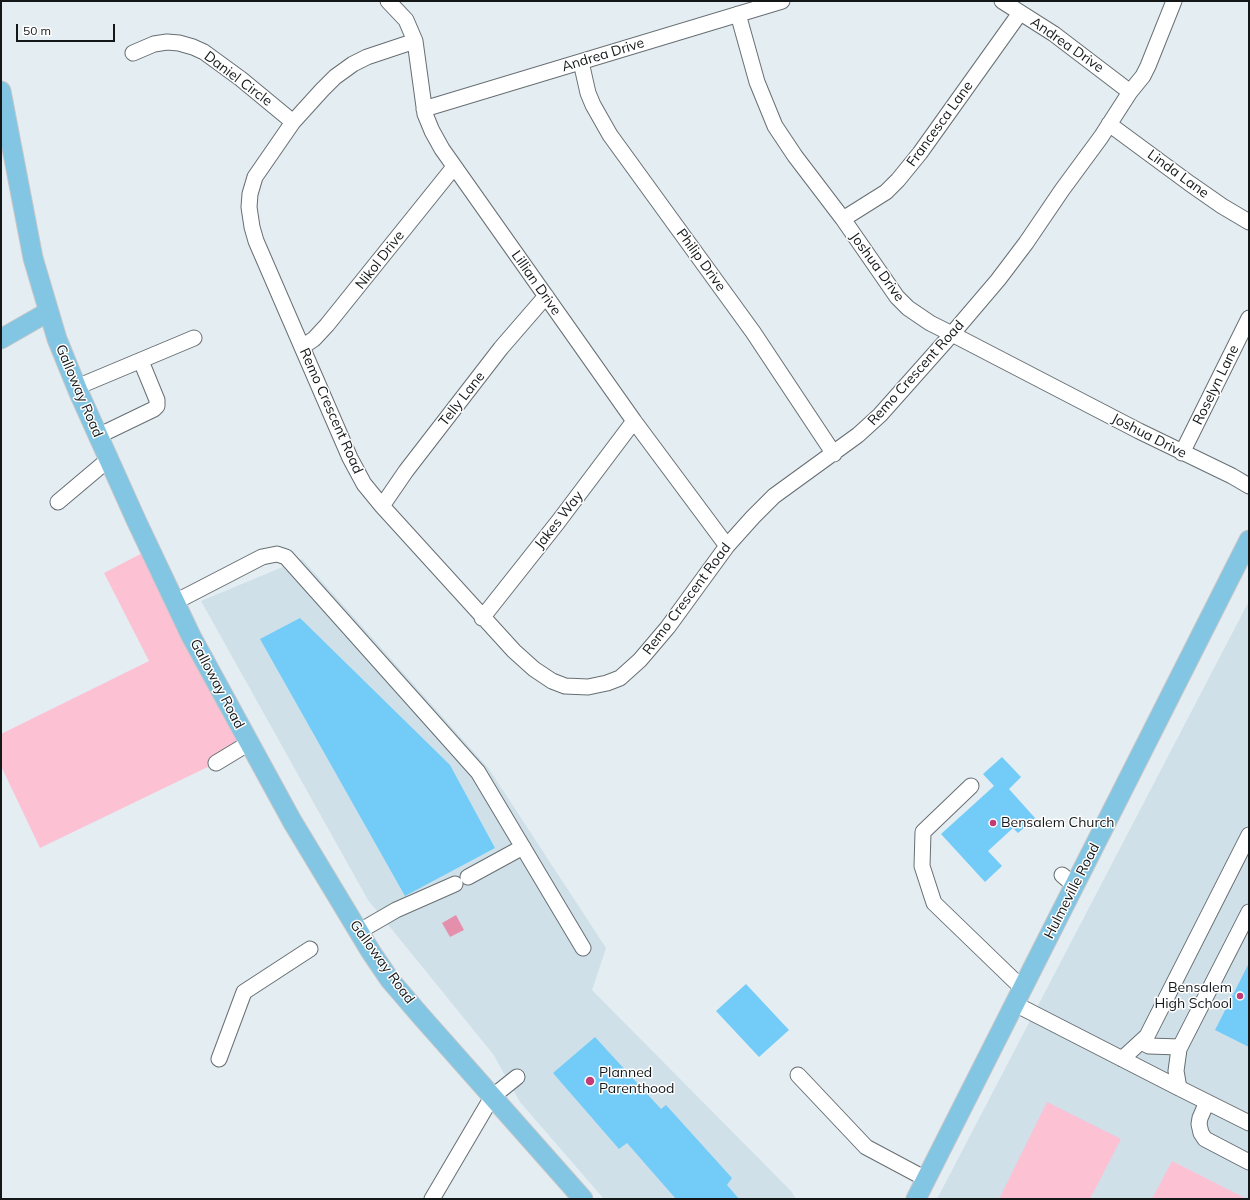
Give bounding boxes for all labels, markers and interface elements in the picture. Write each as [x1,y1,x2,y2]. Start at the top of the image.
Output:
street label: Andrea Drive [1027,14,1107,76]
scale bar [18,16,117,42]
text: 50 m [23,23,51,38]
street label: Andrea Drive [560,34,646,76]
street label: Daniel Circle [201,48,275,110]
street label: Francesca Lane [903,78,977,170]
street label: Linda Lane [1144,146,1212,202]
street label: Philip Drive [673,225,729,295]
street label: Nikol Drive [352,227,408,293]
street label: Joshua Drive [846,229,908,305]
street label: Lillian Drive [508,247,564,319]
street label: Remo Crescent Road [864,317,968,429]
street label: Galloway Road [52,342,106,440]
street label: Roselyn Lane [1189,342,1243,428]
street label: Remo Crescent Road [296,346,366,476]
street label: Telly Lane [435,368,489,430]
street label: Joshua Drive [1109,410,1189,462]
street label: Jakes Way [531,488,587,552]
street label: Remo Crescent Road [639,540,735,658]
street label: Galloway Road [186,636,248,732]
place label: Bensalem Church [1001,815,1115,831]
marker: Bensalem Church [988,818,998,828]
street label: Hulmeville Road [1041,840,1103,942]
street label: Galloway Road [346,917,418,1007]
place label: Bensalem High School [1154,980,1232,1012]
marker: Bensalem High School [1235,991,1245,1001]
place label: Planned Parenthood [599,1065,674,1098]
marker: Planned Parenthood [584,1075,596,1087]

